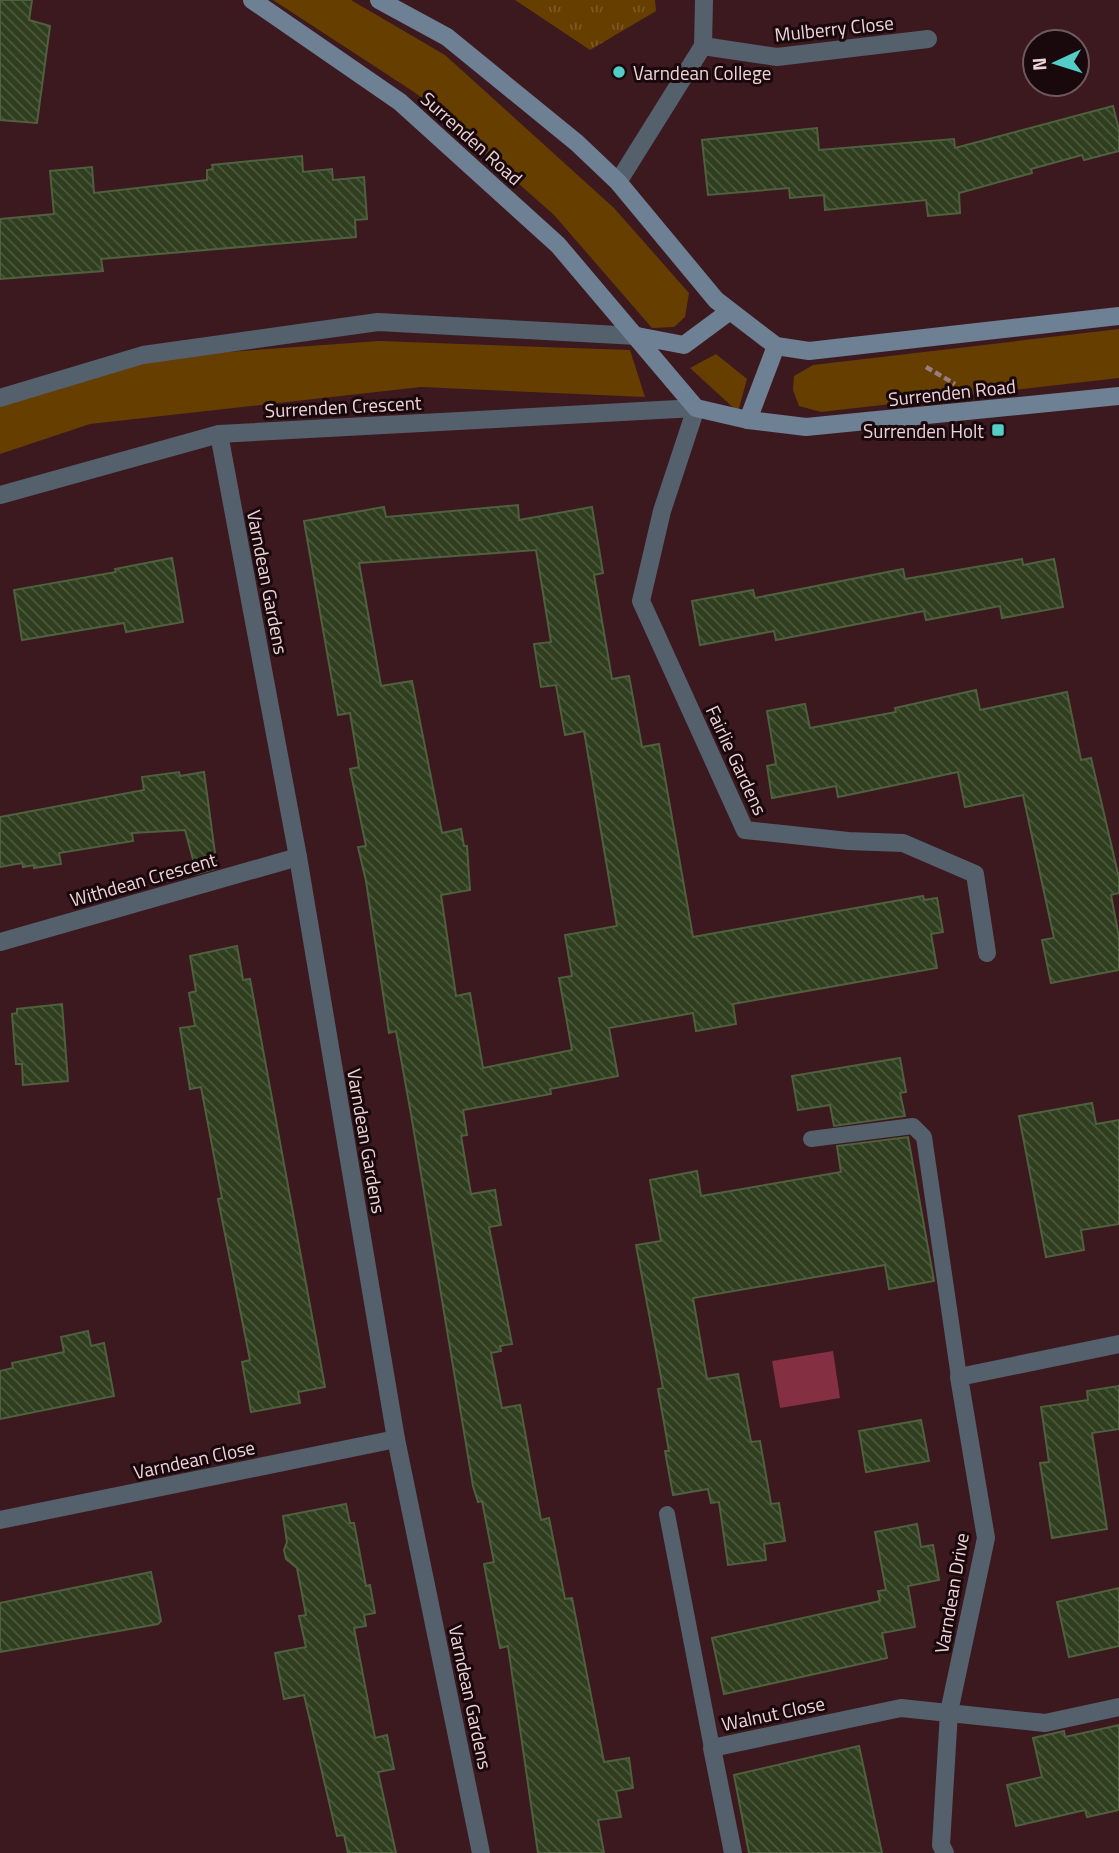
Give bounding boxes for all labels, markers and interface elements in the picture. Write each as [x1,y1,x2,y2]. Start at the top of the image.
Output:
street label: Mulberry Close [773,7,895,49]
north arrow [1021,28,1091,98]
text: N [1024,57,1053,72]
place label: Varndean College [633,58,771,87]
marker: Varndean College [611,64,627,80]
street label: Surrenden Road [415,84,529,192]
street label: Surrenden Road [887,371,1017,413]
street label: Surrenden Crescent [264,387,422,425]
place label: Surrenden Holt [863,416,984,445]
marker: Surrenden Holt [990,422,1006,438]
street label: Varndean Gardens [240,507,296,657]
street label: Fairlie Gardens [699,700,775,820]
street label: Withdean Crescent [66,844,220,914]
street label: Varndean Gardens [340,1066,394,1216]
street label: Varndean Close [131,1432,257,1486]
street label: Varndean Drive [926,1530,976,1656]
street label: Varndean Gardens [442,1622,500,1772]
street label: Walnut Close [719,1688,827,1738]

